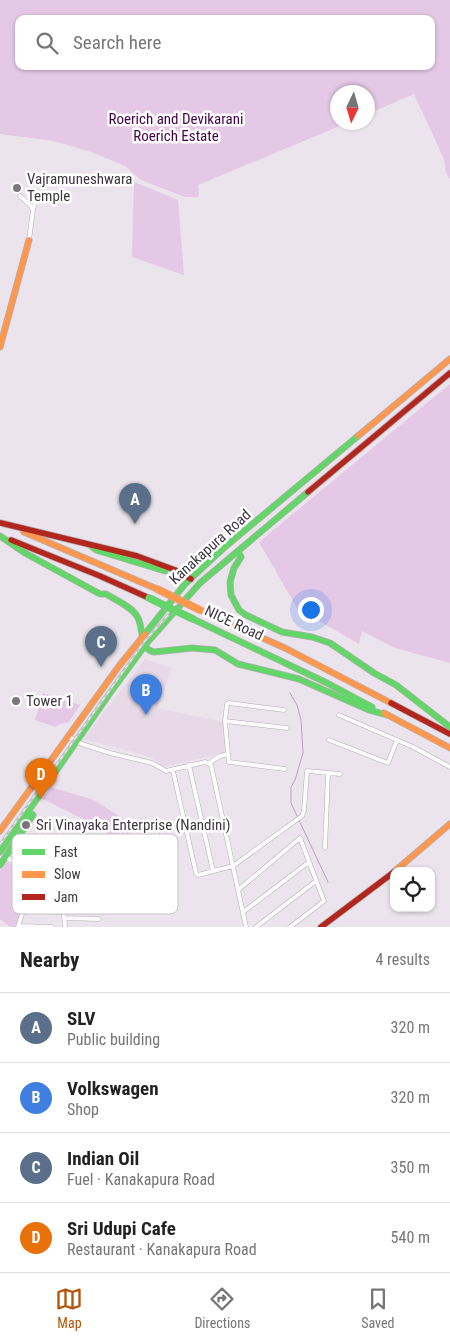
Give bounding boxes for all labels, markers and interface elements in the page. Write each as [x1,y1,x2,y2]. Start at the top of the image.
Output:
search box [15,15,435,70]
icon: search [33,29,61,57]
text: Search here [73,31,161,54]
north arrow [330,85,375,130]
park label: Roerich and Devikarani Roerich Estate [109,110,243,145]
place label: Vajramuneshwara Temple [27,170,132,205]
marker: Vajramuneshwara Temple [11,182,23,194]
pin: A [119,483,151,524]
street label: Kanakapura Road [166,506,254,588]
your location [298,597,324,623]
street label: NICE Road [202,602,266,644]
pin: C [85,626,117,667]
pin: B [130,674,162,715]
place label: Tower 1 [26,692,73,710]
marker: Tower 1 [10,695,22,707]
pin: D [25,758,57,799]
place label: Sri Vinayaka Enterprise (Nandini) [36,816,230,834]
marker: Sri Vinayaka Enterprise (Nandini) [20,819,32,831]
legend [12,834,178,914]
text: Fast [54,844,78,860]
text: Slow [54,866,81,882]
map controls [390,867,435,912]
button: locate [390,867,435,912]
text: Jam [54,889,78,905]
text: Nearby [20,948,79,972]
text: 4 results [375,950,430,969]
text: SLV [67,1007,95,1030]
text: A [31,1018,41,1037]
text: 320 m [391,1018,430,1037]
text: Public building [67,1030,160,1049]
text: Volkswagen [67,1077,159,1100]
text: B [32,1088,40,1107]
text: 320 m [391,1088,430,1107]
text: Shop [67,1100,99,1119]
text: Indian Oil [67,1147,139,1170]
text: C [31,1158,41,1177]
text: 350 m [391,1158,430,1177]
text: Fuel · Kanakapura Road [67,1170,215,1189]
text: Sri Udupi Cafe [67,1217,176,1240]
text: D [31,1228,41,1247]
text: 540 m [391,1228,430,1247]
text: Restaurant · Kanakapura Road [67,1240,257,1259]
tab: Map [55,1285,83,1331]
tab: Directions [194,1285,250,1331]
tab: Saved [361,1285,395,1331]

